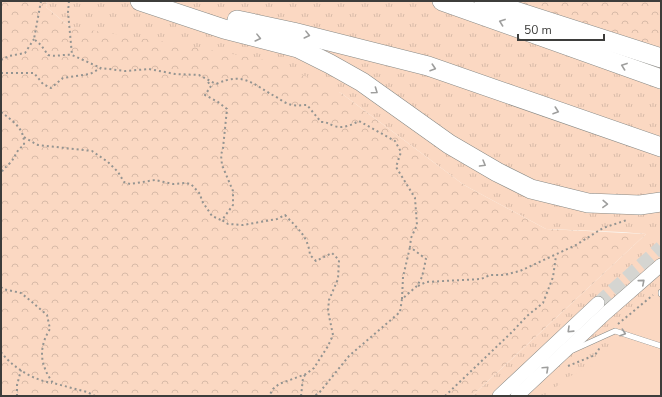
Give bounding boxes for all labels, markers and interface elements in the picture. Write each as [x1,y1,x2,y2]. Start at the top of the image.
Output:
scale bar [518,16,604,42]
one-way arrow [498,18,505,27]
text: 50 m [524,22,552,38]
one-way arrow [304,31,311,39]
one-way arrow [254,33,261,41]
one-way arrow [621,62,628,70]
one-way arrow [429,63,436,72]
one-way arrow [370,86,377,93]
one-way arrow [552,106,559,114]
one-way arrow [479,159,486,166]
one-way arrow [602,200,608,208]
one-way arrow [637,279,645,286]
one-way arrow [567,326,574,333]
one-way arrow [619,328,626,337]
one-way arrow [541,367,549,374]

